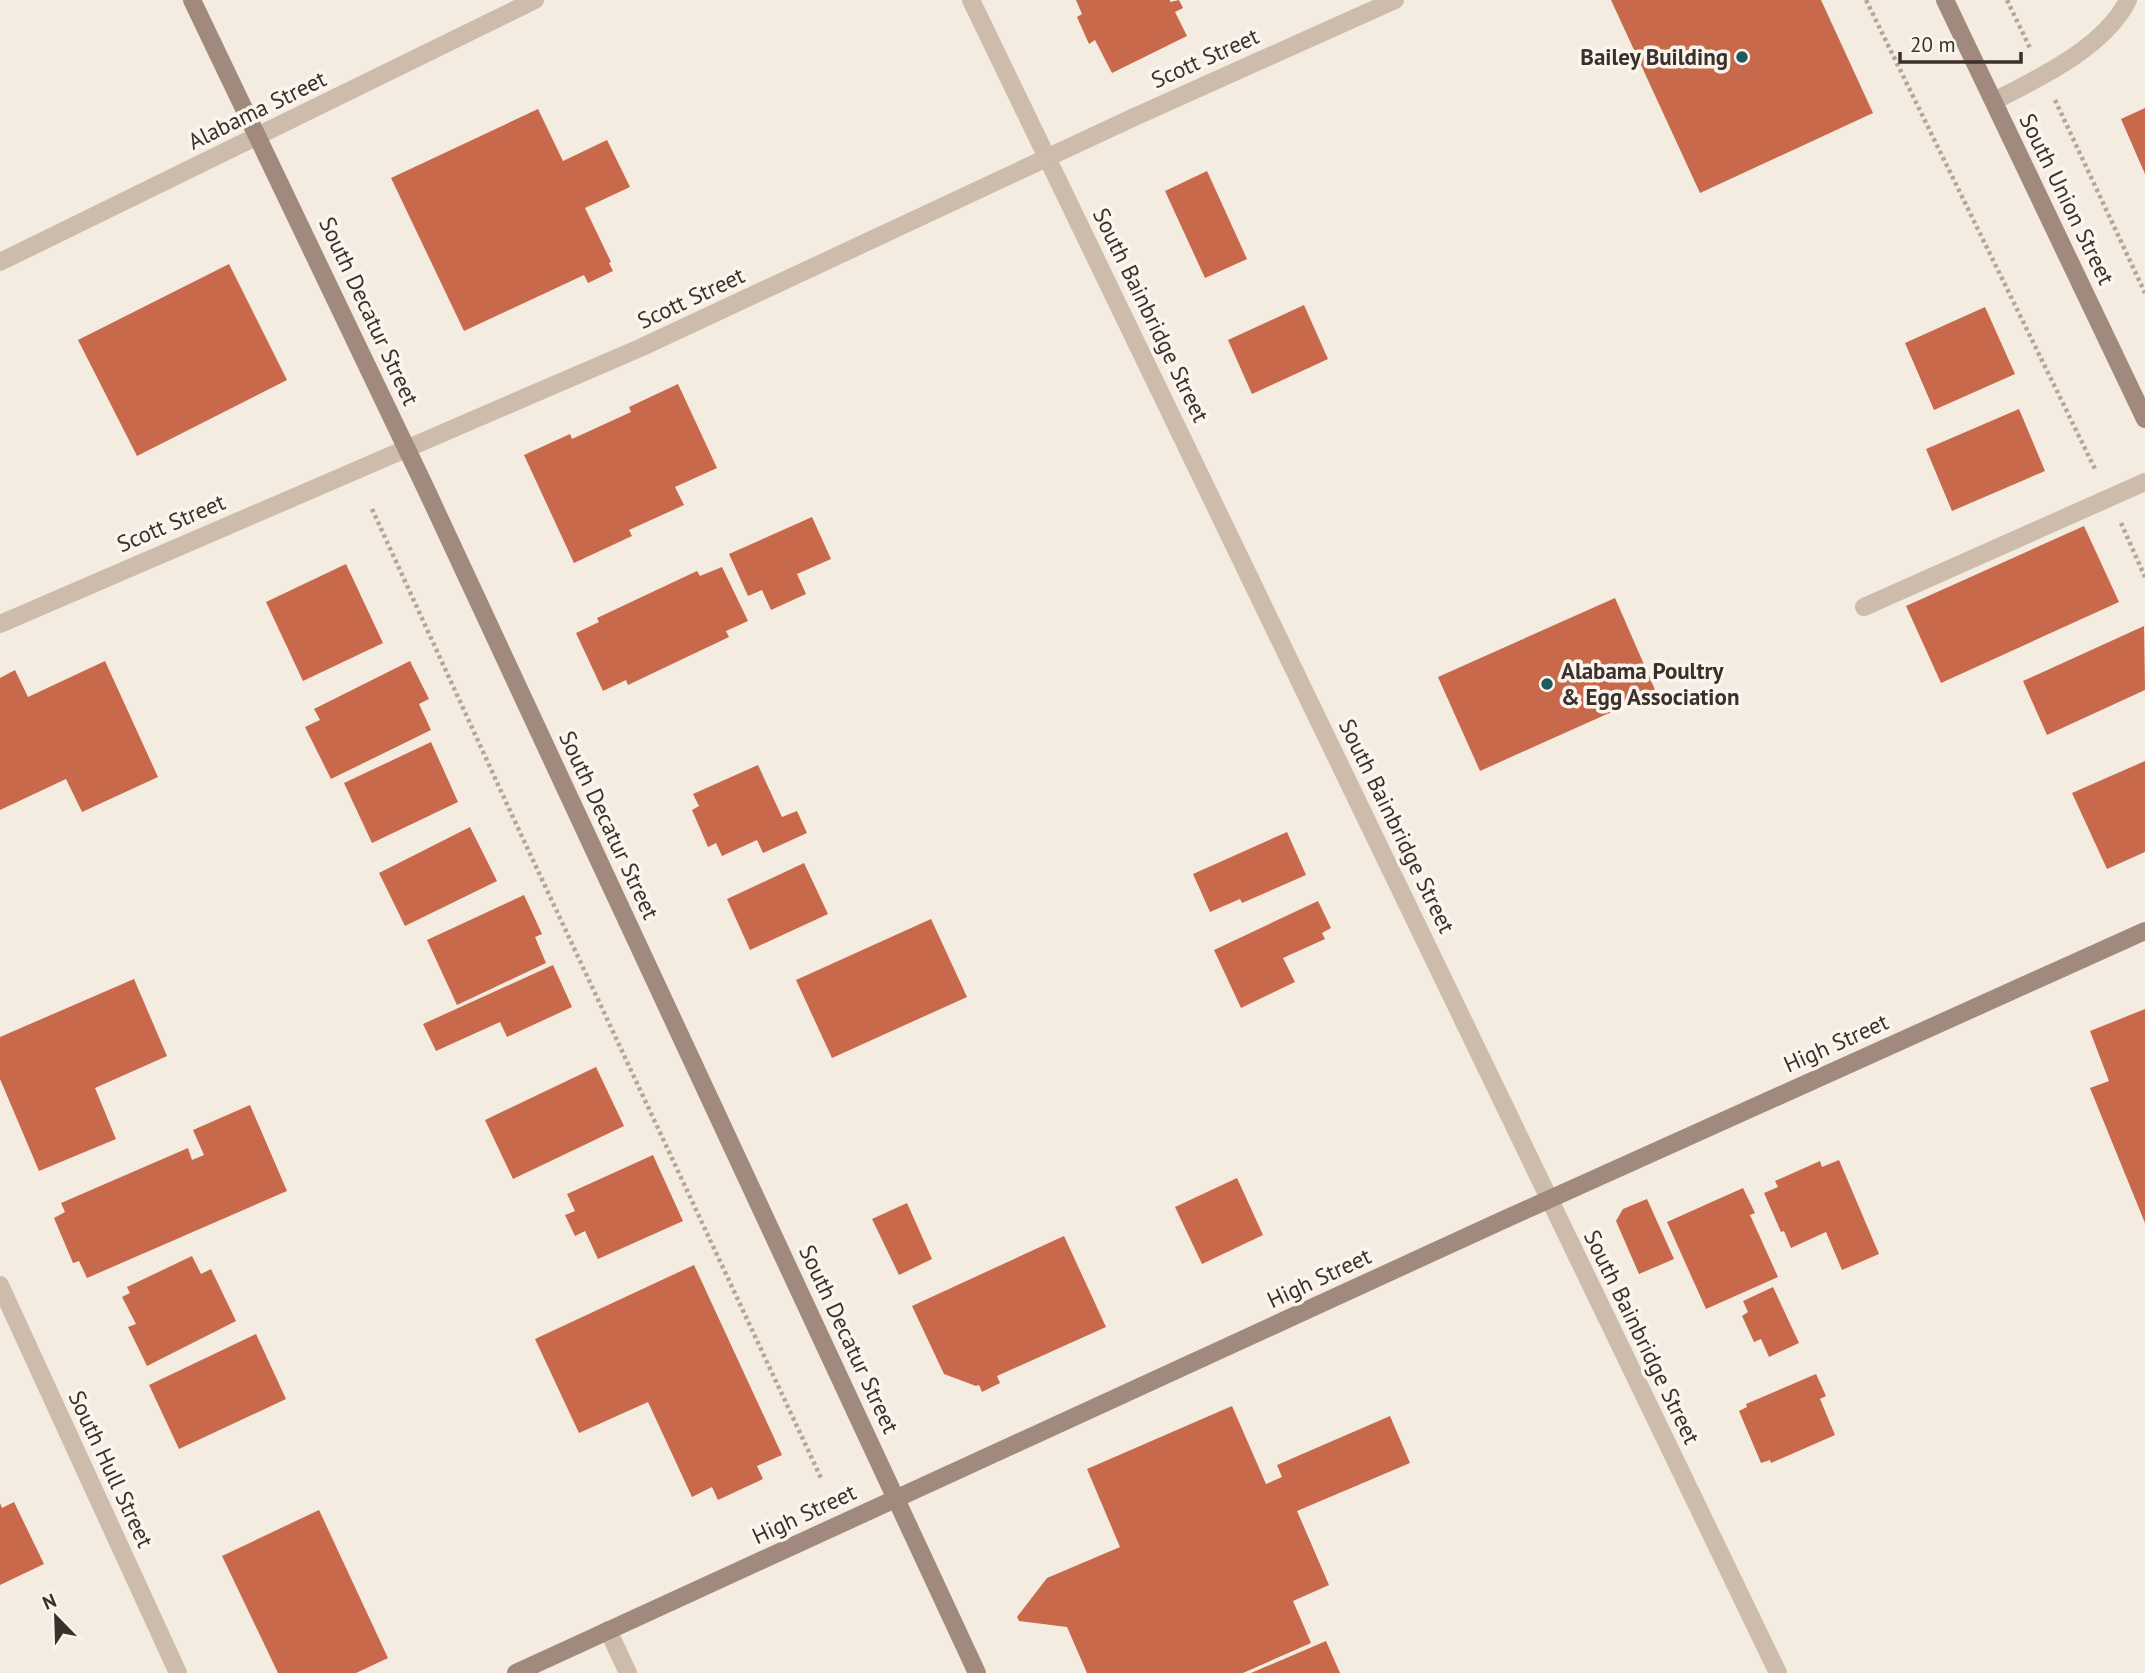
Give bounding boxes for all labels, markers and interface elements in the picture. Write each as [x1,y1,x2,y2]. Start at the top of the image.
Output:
street label: Scott Street [1146,21,1263,94]
scale bar [1900,21,2021,65]
text: 20 m [1910,31,1956,58]
place label: Bailey Building [1580,42,1728,71]
marker: Bailey Building [1734,49,1750,65]
street label: Alabama Street [183,63,331,156]
street label: South Union Street [2013,108,2122,289]
street label: South Bainbridge Street [1087,203,1216,427]
street label: South Decatur Street [313,212,426,410]
street label: Scott Street [633,260,749,335]
street label: Scott Street [112,487,230,558]
place label: Alabama Poultry & Egg Association [1561,656,1739,711]
marker: Alabama Poultry & Egg Association [1539,676,1555,692]
street label: South Bainbridge Street [1333,714,1462,938]
street label: South Decatur Street [553,726,666,924]
street label: High Street [1779,1007,1893,1078]
street label: South Bainbridge Street [1578,1225,1707,1449]
street label: South Decatur Street [793,1240,906,1438]
street label: High Street [1262,1241,1376,1314]
street label: South Hull Street [62,1386,161,1552]
street label: High Street [747,1477,861,1550]
north arrow [21,1582,91,1652]
text: N [39,1588,60,1615]

